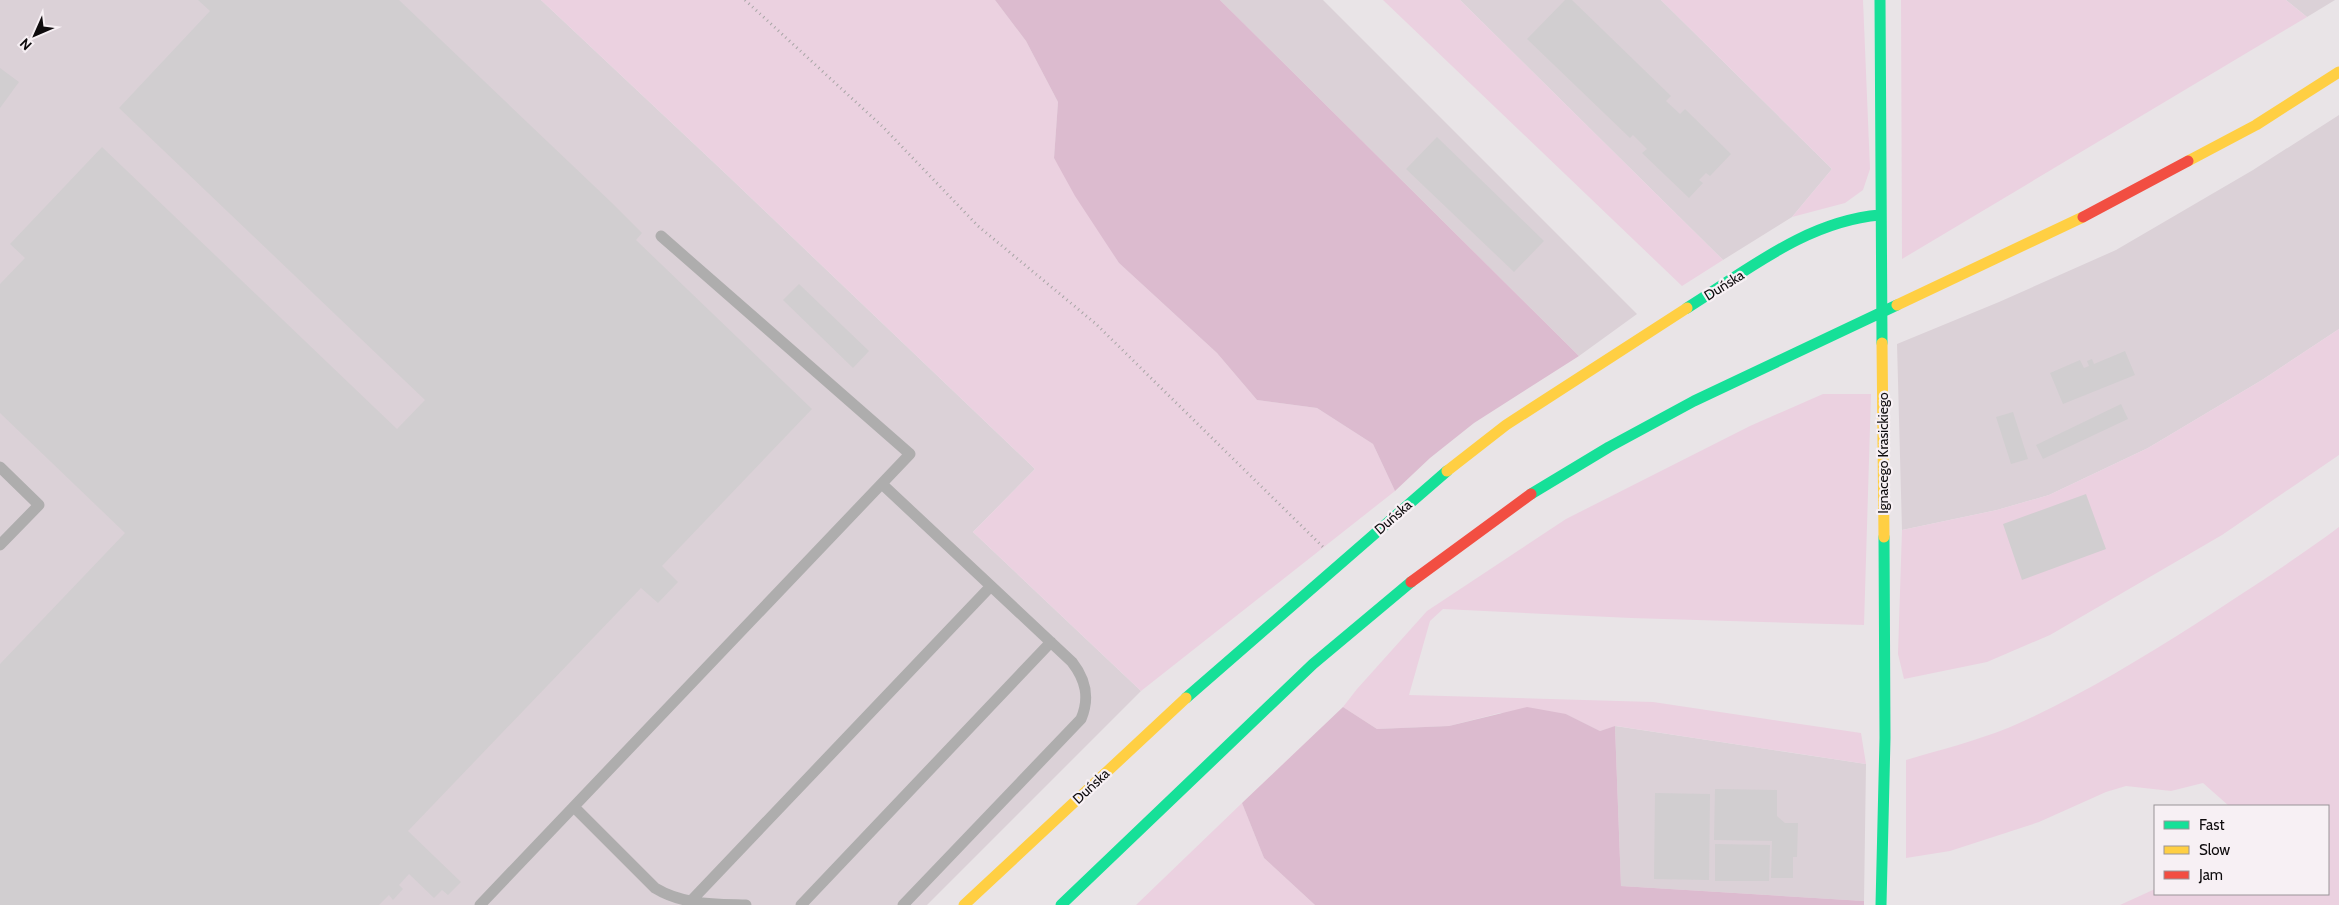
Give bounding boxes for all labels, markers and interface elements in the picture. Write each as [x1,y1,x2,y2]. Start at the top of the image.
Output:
north arrow [10,10,60,60]
text: N [16,34,36,54]
street label: Duńska [1701,266,1748,304]
street label: Ignacego Krasickiego [1874,392,1892,514]
street label: Duńska [1370,496,1416,538]
street label: Duńska [1069,764,1113,808]
legend [2154,805,2329,895]
text: Fast [2199,816,2224,834]
text: Slow [2199,841,2230,859]
text: Jam [2198,866,2223,884]

